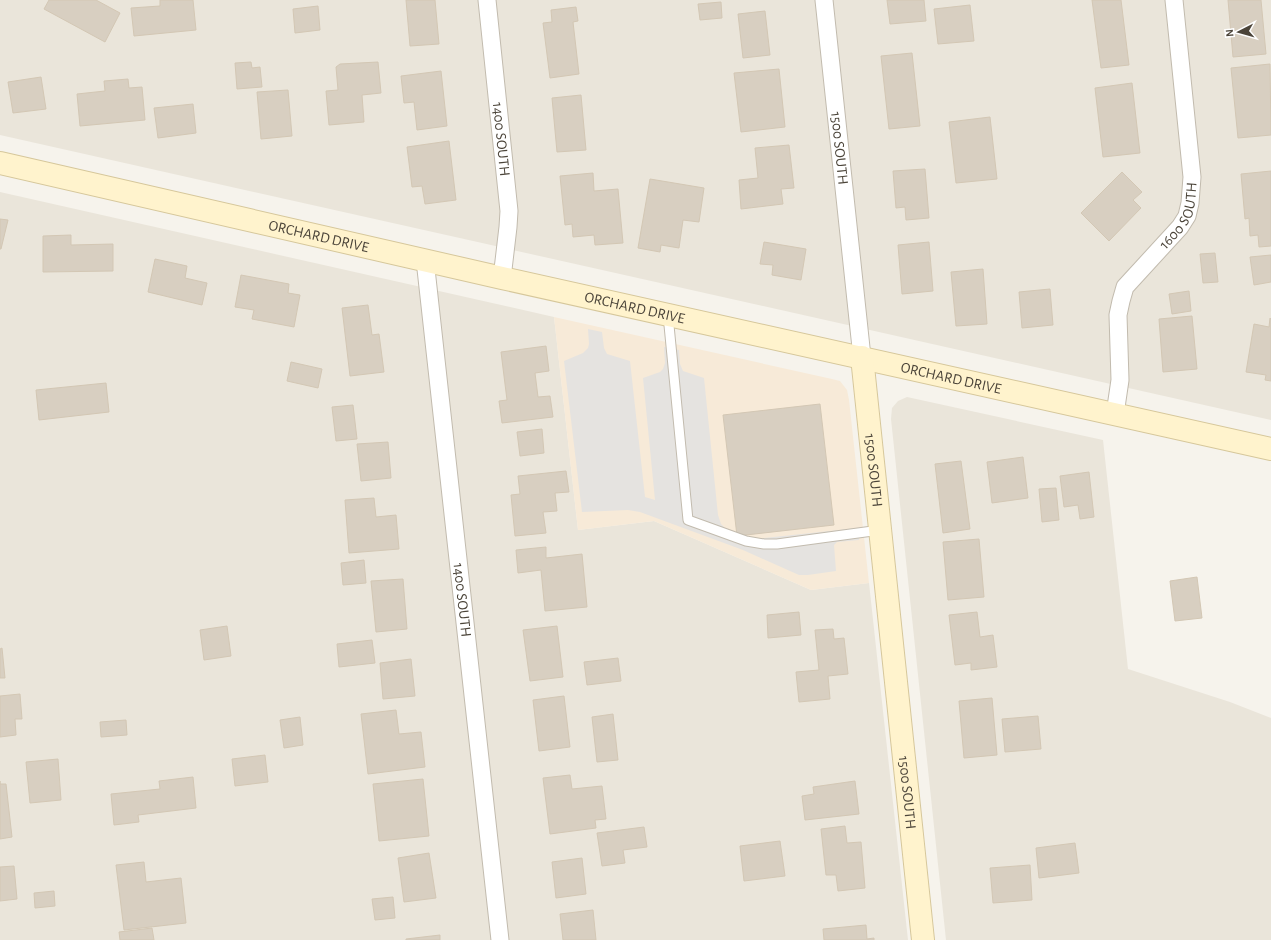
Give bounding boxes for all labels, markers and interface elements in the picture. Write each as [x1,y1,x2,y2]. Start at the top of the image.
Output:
north arrow [1219,12,1259,52]
text: N [1224,29,1235,37]
street label: 1400 SOUTH [490,102,512,177]
street label: 1500 SOUTH [828,111,851,186]
street label: 1600 SOUTH [1157,181,1200,252]
street label: ORCHARD DRIVE [267,218,370,255]
street label: ORCHARD DRIVE [583,290,686,326]
street label: ORCHARD DRIVE [899,360,1003,397]
street label: 1500 SOUTH [862,433,885,508]
street label: 1400 SOUTH [450,562,474,638]
street label: 1500 SOUTH [896,755,918,830]

